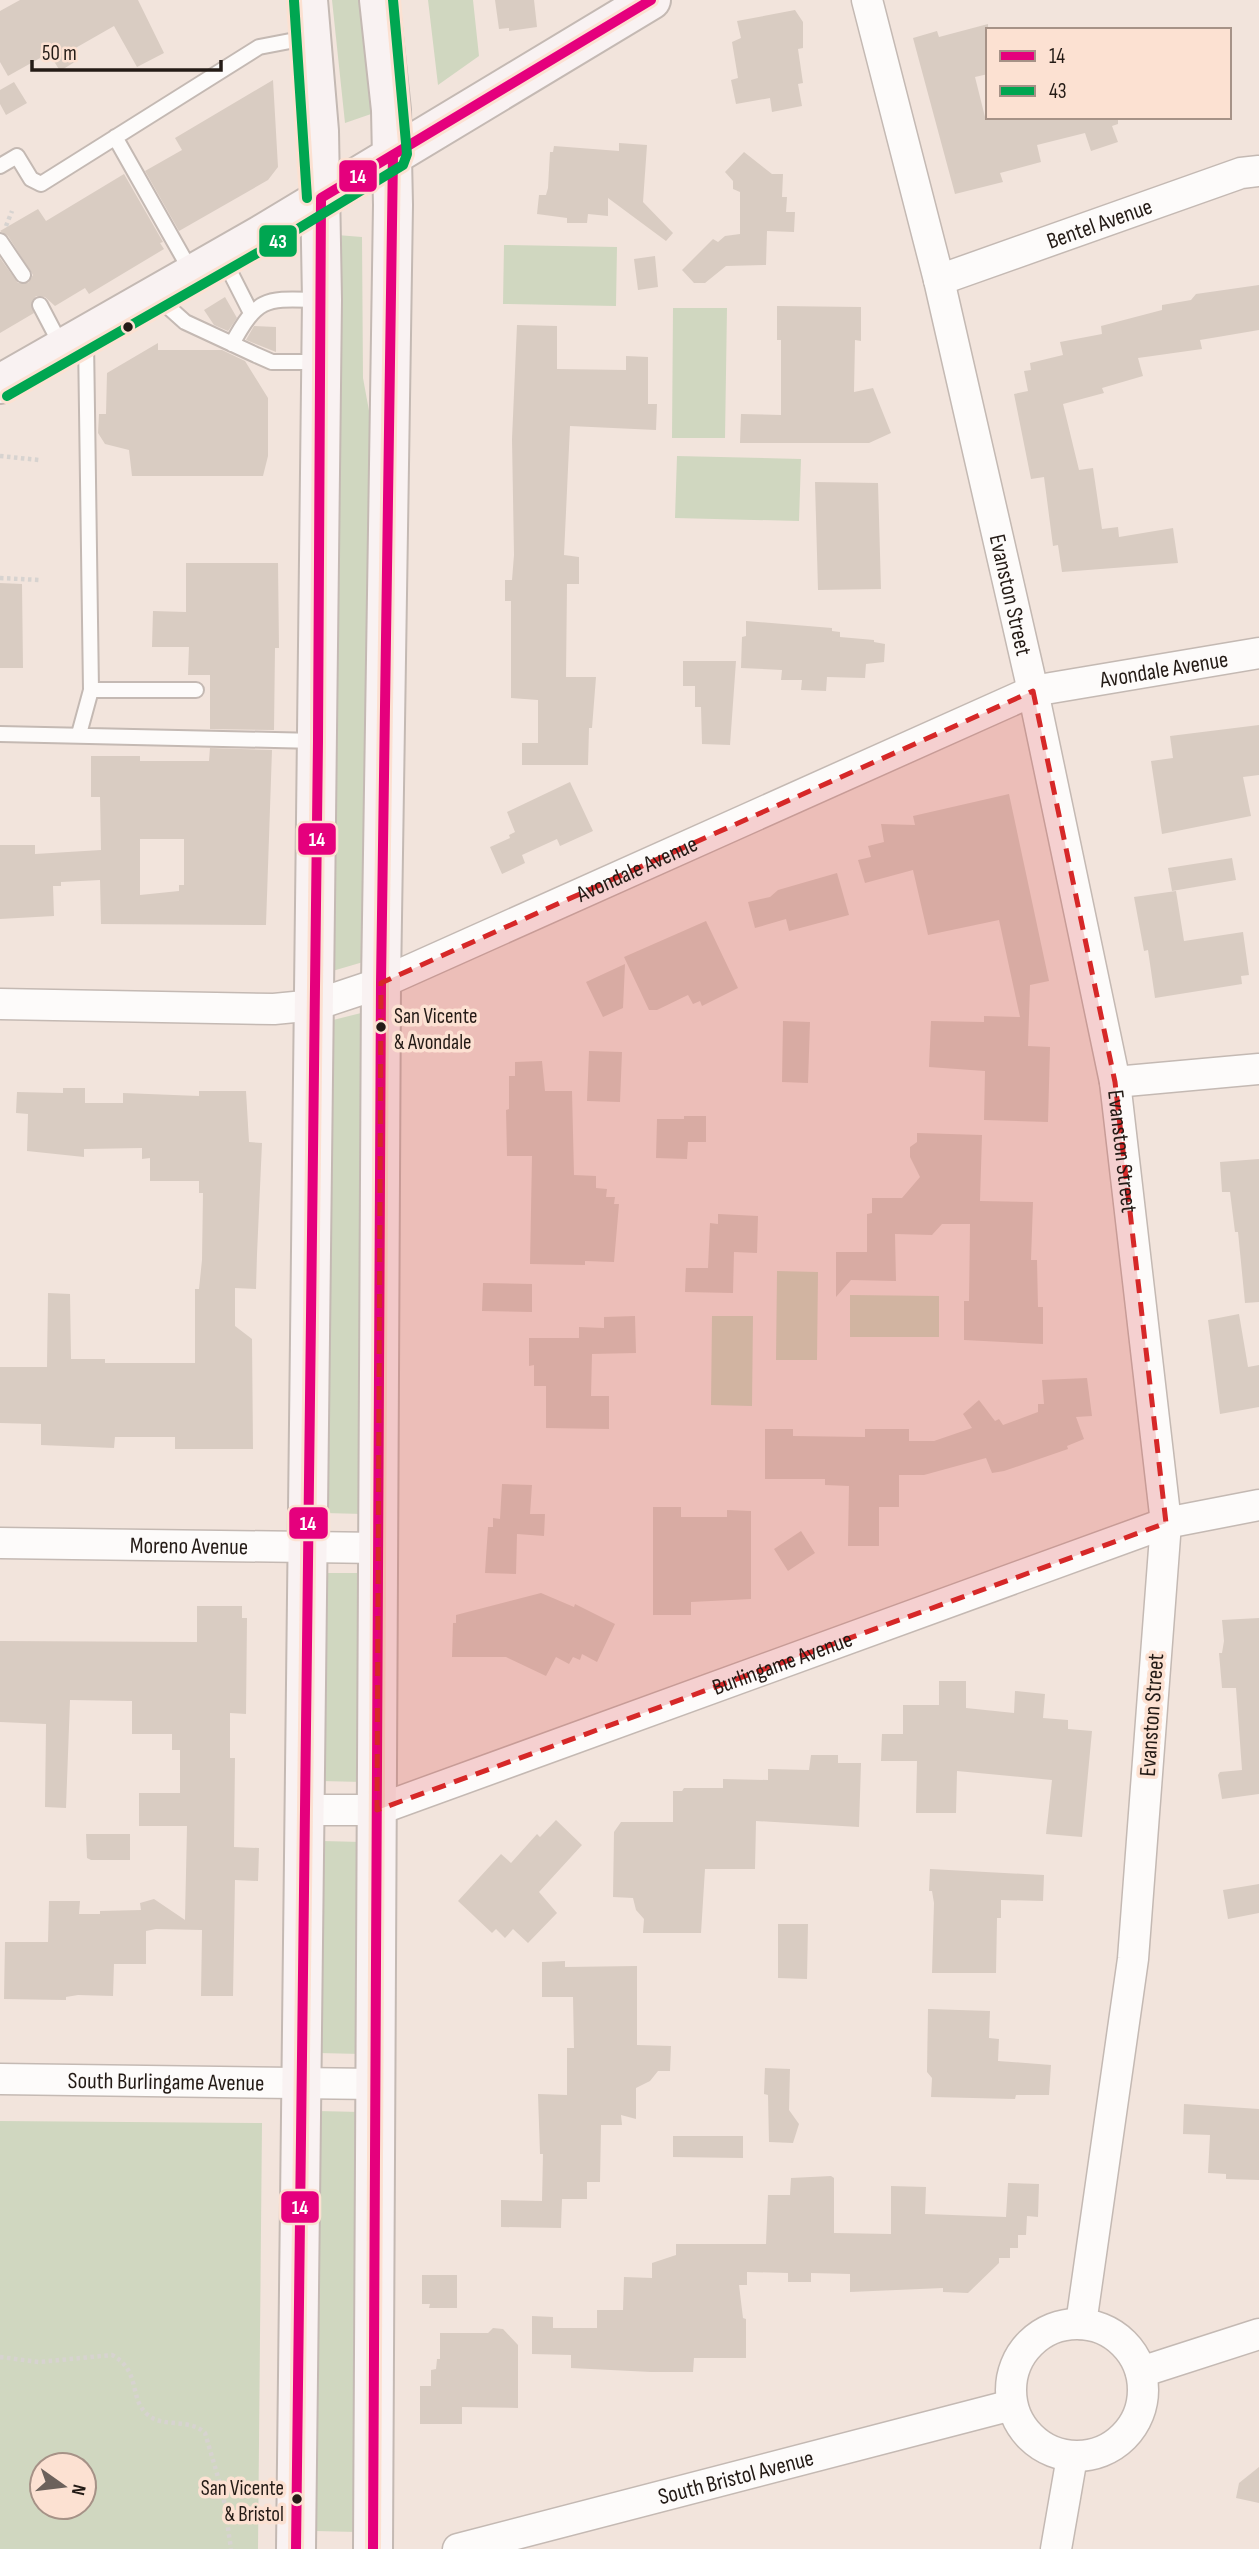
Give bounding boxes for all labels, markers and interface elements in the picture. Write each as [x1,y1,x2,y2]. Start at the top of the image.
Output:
scale bar [32,28,220,72]
legend [986,28,1231,119]
text: 50 m [42,41,77,66]
text: 14 [1049,44,1065,69]
text: 43 [1049,79,1067,104]
line badge: 14 [338,159,378,193]
text: 14 [350,166,366,189]
street label: Bentel Avenue [1043,193,1156,256]
line badge: 43 [258,224,298,258]
text: 43 [269,231,287,254]
unlabelled marker [121,320,135,334]
street label: Evanston Street [983,532,1037,658]
street label: Avondale Avenue [1097,645,1230,695]
line badge: 14 [297,822,337,856]
text: 14 [309,829,325,852]
street label: Avondale Avenue [571,830,702,909]
place label: San Vicente & Avondale [394,1004,477,1055]
marker: San Vicente & Avondale [374,1020,388,1034]
street label: Evanston Street [1101,1088,1143,1214]
line badge: 14 [288,1506,329,1540]
text: 14 [300,1513,316,1536]
street label: Moreno Avenue [130,1532,248,1561]
street label: Burlingame Avenue [708,1625,856,1702]
street label: Evanston Street [1134,1653,1170,1778]
street label: South Burlingame Avenue [67,2067,265,2098]
line badge: 14 [280,2190,320,2224]
text: 14 [292,2197,308,2220]
street label: South Bristol Avenue [655,2444,817,2511]
north arrow [28,2451,98,2521]
place label: San Vicente & Bristol [201,2476,284,2527]
text: N [66,2482,90,2497]
marker: San Vicente & Bristol [290,2492,304,2506]

